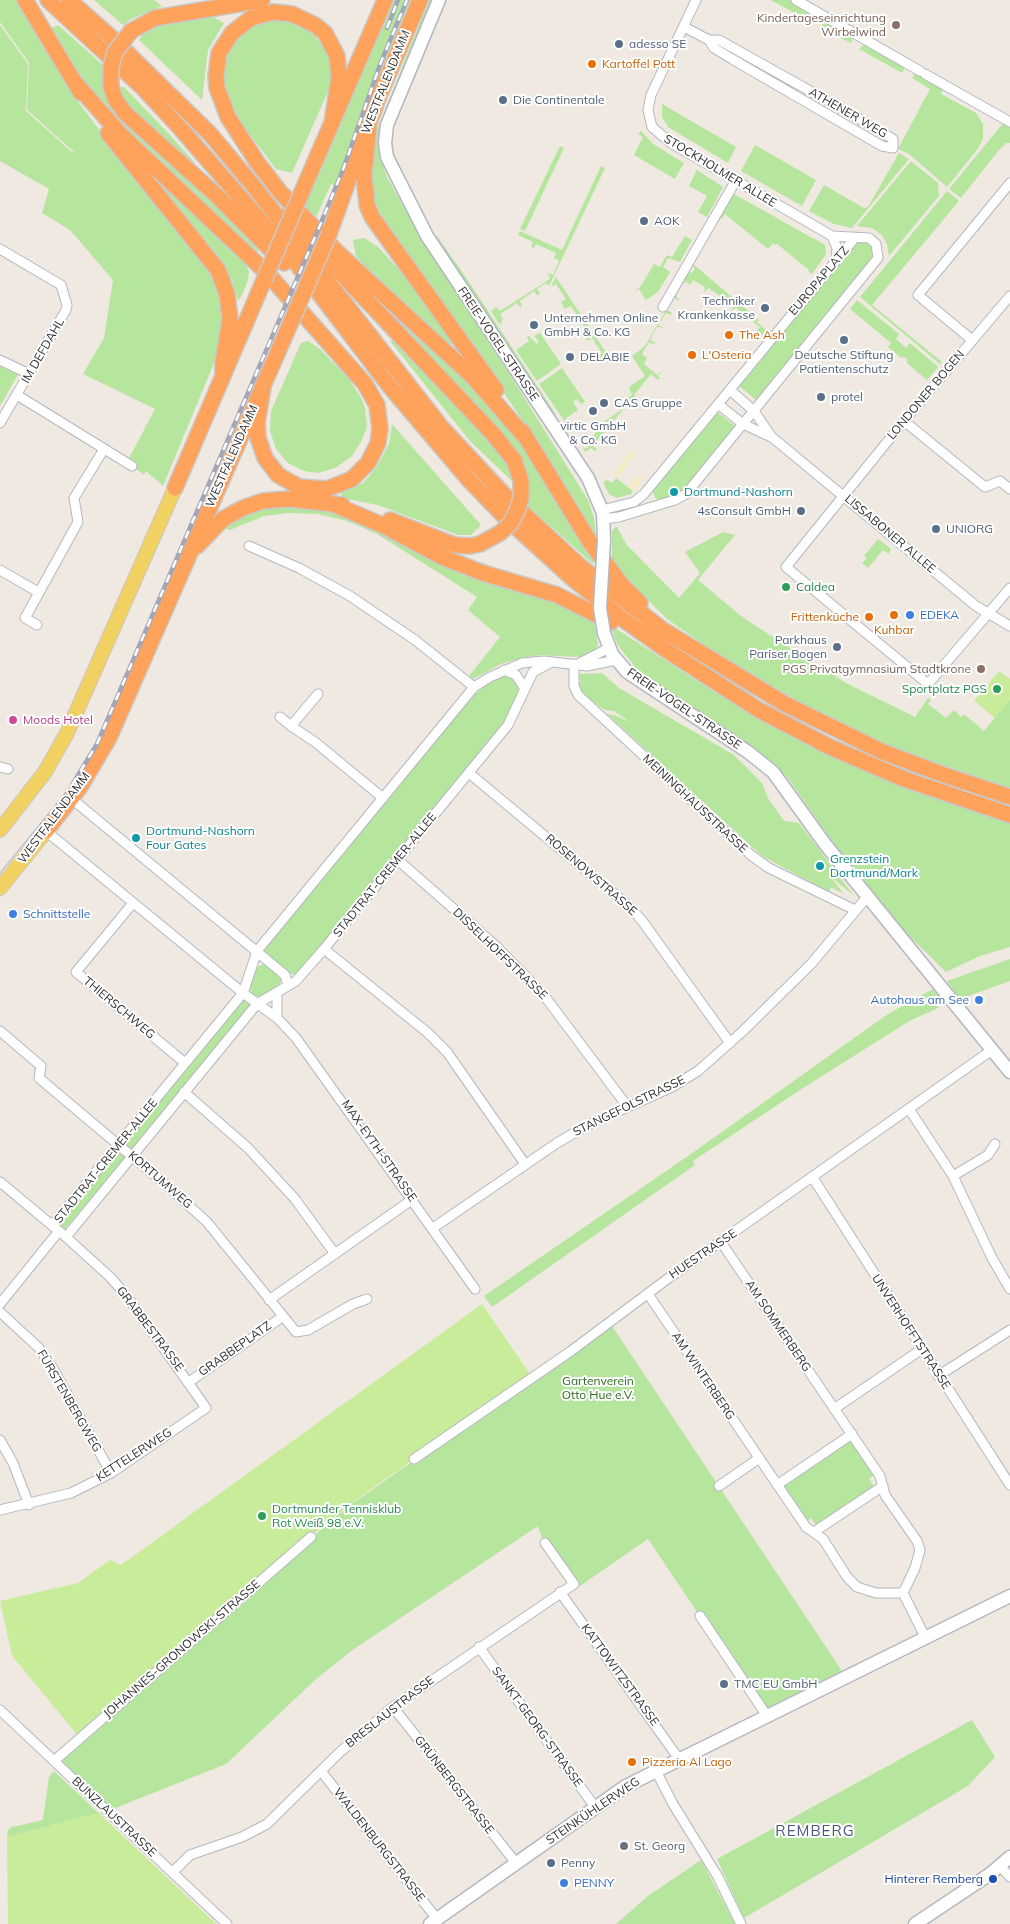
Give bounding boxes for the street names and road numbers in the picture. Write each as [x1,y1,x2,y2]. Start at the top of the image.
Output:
street label: WESTFALENDAMM [359,28,413,136]
street label: ATHENER WEG [806,85,890,141]
street label: STOCKHOLMER ALLEE [661,132,779,210]
street label: EUROPAPLATZ [786,244,852,318]
street label: FREIE-VOGEL-STRASSE [454,284,542,404]
street label: IM DEFDAHL [19,316,67,386]
street label: LONDONER BOGEN [884,347,968,443]
street label: WESTFALENDAMM [203,403,261,509]
street label: LISSABONER ALLEE [842,492,938,576]
street label: FREIE-VOGEL-STRASSE [624,665,744,753]
street label: MEININGHAUSSTRASSE [640,752,750,856]
street label: WESTFALENDAMM [15,770,93,866]
street label: STADTRAT-CREMER-ALLEE [330,810,440,940]
street label: ROSENOWSTRASSE [542,831,640,919]
street label: DISSELHOFFSTRASSE [450,905,550,1003]
street label: THIERSCHWEG [80,974,158,1042]
street label: STANGEFOLSTRASSE [571,1073,687,1139]
street label: STADTRAT-CREMER-ALLEE [51,1096,161,1226]
street label: MAX-EYTH-STRASSE [338,1097,420,1205]
street label: KORTUMWEG [125,1148,195,1212]
street label: HUESTRASSE [666,1226,740,1282]
street label: UNVERHOFFTSTRASSE [869,1272,953,1392]
street label: AM SOMMERBERG [742,1278,814,1374]
street label: GRABBESTRASSE [113,1284,187,1374]
street label: GRABBEPLATZ [196,1319,274,1379]
street label: AM WINTERBERG [668,1329,738,1423]
street label: FÜRSTENBERGWEG [34,1347,104,1455]
street label: KETTELERWEG [94,1425,174,1485]
street label: JOHANNES-GRONOWSKI-STRASSE [101,1577,263,1721]
street label: KATTOWITZSTRASSE [578,1621,662,1729]
street label: SANKT-GEORG-STRASSE [489,1664,585,1790]
street label: BRESLAUSTRASSE [343,1673,437,1751]
street label: GRÜNBERGSTRASSE [411,1733,497,1837]
street label: BUNZLAUSTRASSE [69,1774,159,1860]
street label: STEINKÜHLERWEG [543,1774,643,1848]
street label: WALDENBURGSTRASSE [330,1785,428,1905]

